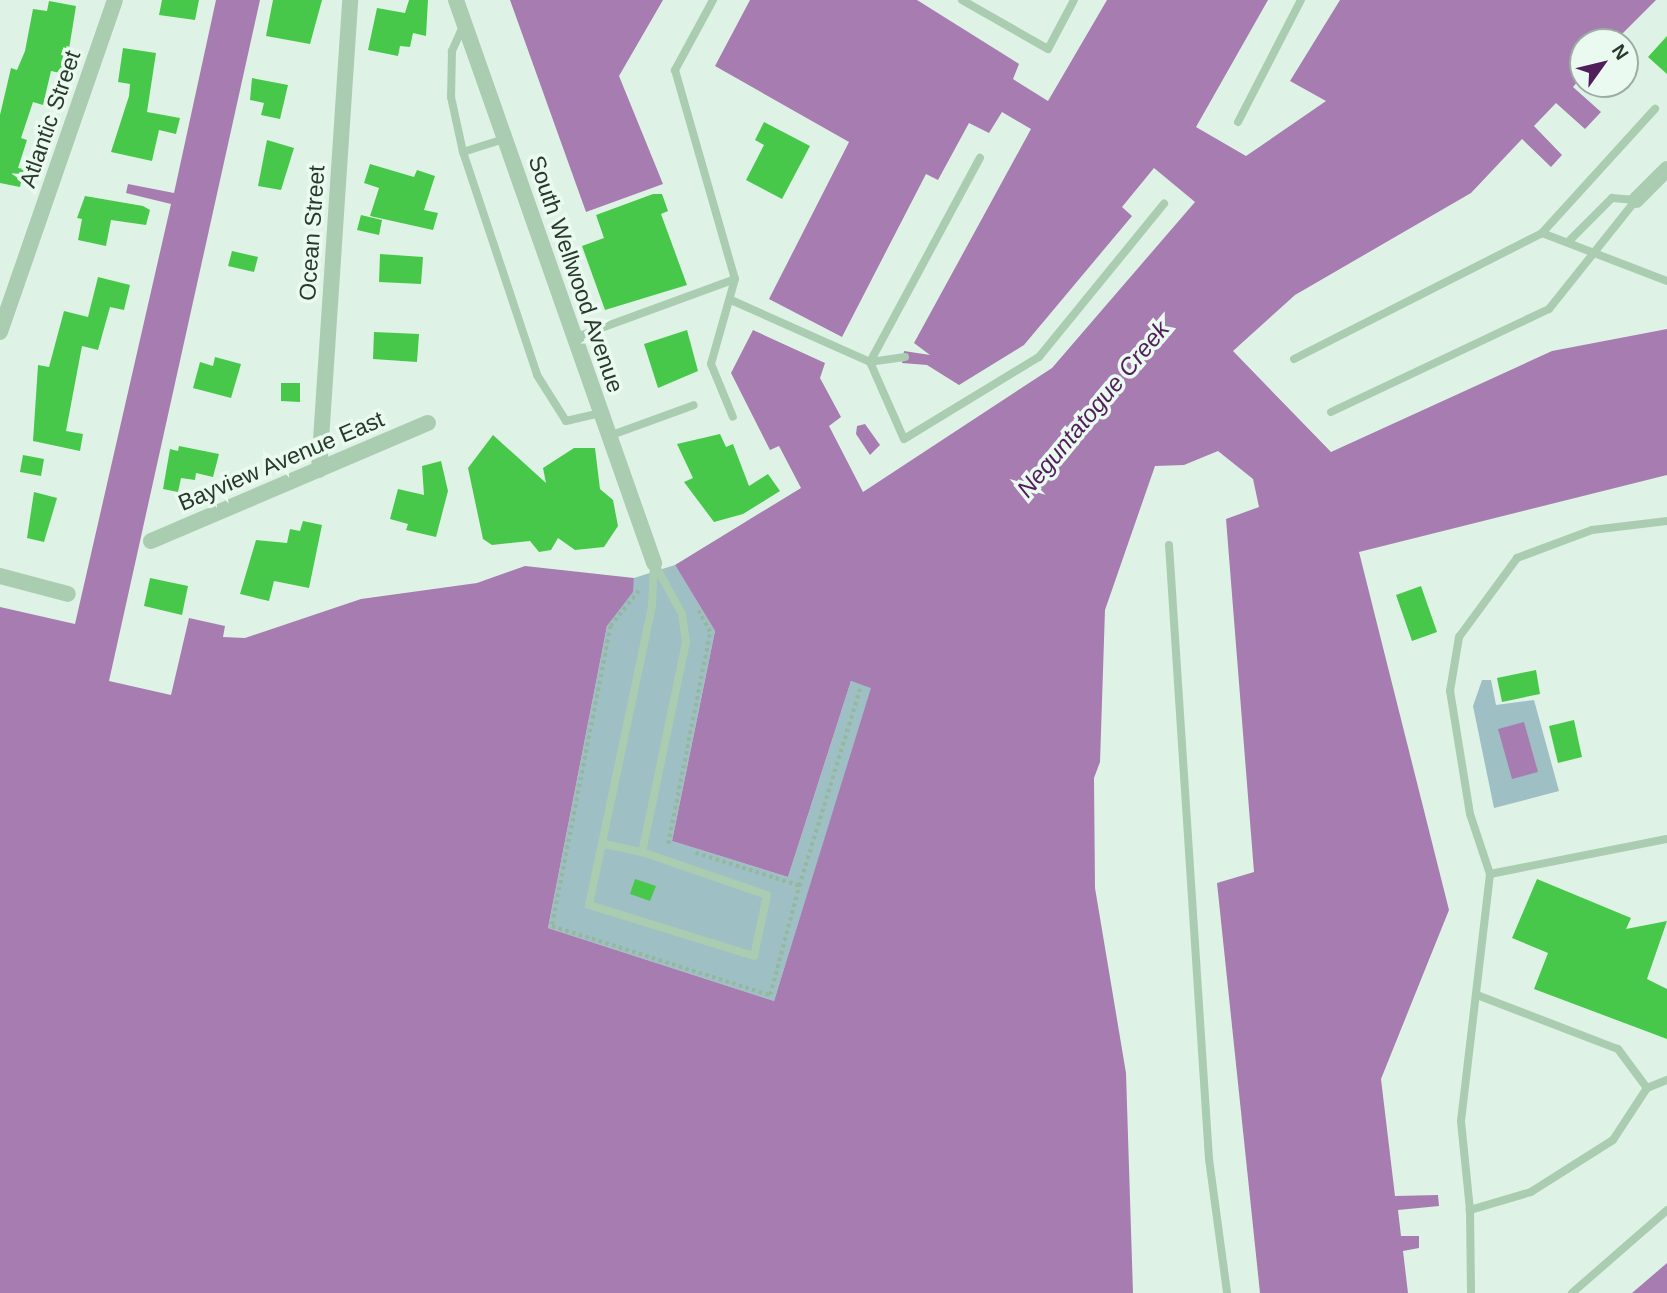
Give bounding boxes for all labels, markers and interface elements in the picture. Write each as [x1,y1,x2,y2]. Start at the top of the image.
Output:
north arrow [1569,28,1639,98]
text: N [1608,41,1633,64]
street label: Atlantic Street [14,47,86,191]
street label: South Wellwood Avenue [522,151,630,397]
street label: Ocean Street [294,164,330,302]
water label: Neguntatogue Creek [1011,315,1175,503]
street label: Bayview Avenue East [173,405,389,517]

